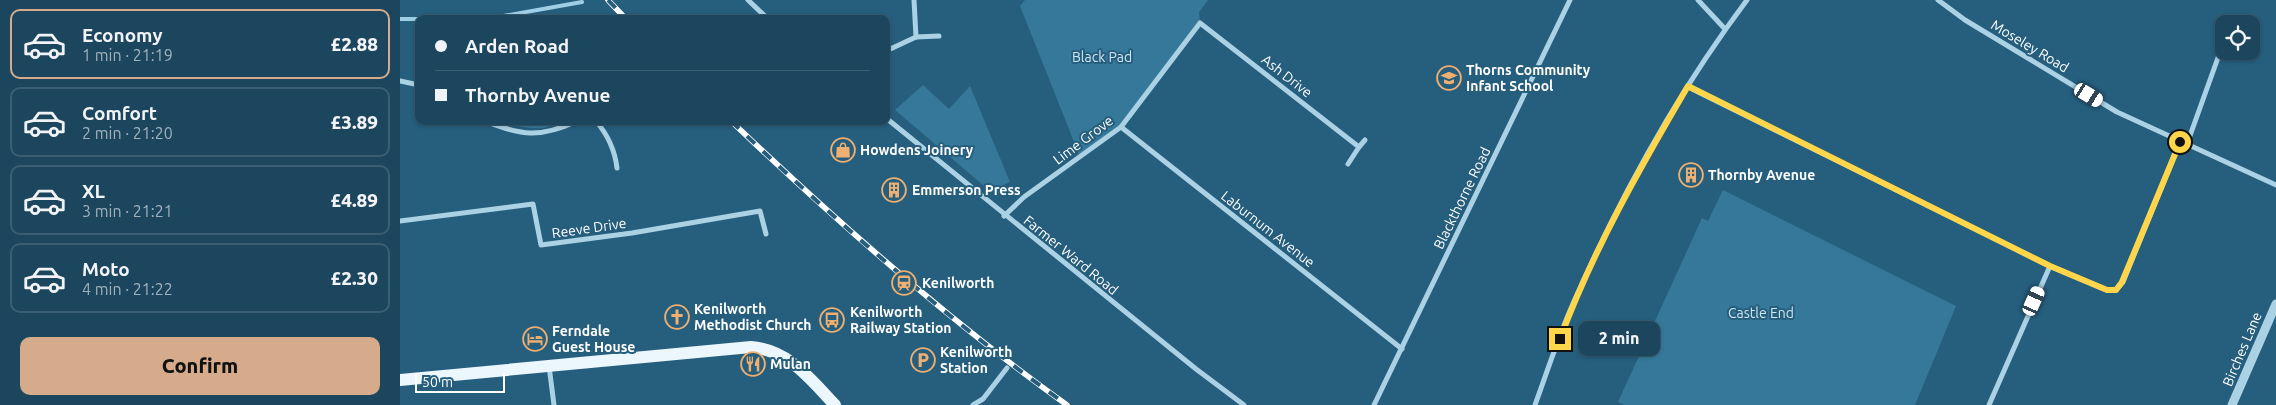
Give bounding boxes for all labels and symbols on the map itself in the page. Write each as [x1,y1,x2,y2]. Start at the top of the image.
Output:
street label: Moseley Road [1988,17,2072,75]
park label: Black Pad [1072,49,1132,65]
street label: Ash Drive [1259,51,1315,101]
place label: Thorns Community Infant School [1466,62,1591,94]
school or university icon: Thorns Community Infant School [1436,65,1462,91]
car [2072,81,2105,109]
street label: Lime Grove [1050,112,1116,168]
route start [2169,131,2191,153]
shop icon: Howdens Joinery [830,137,856,163]
place label: Howdens Joinery [860,142,974,158]
street label: Blackthorne Road [1430,144,1494,252]
building icon: Thornby Avenue [1678,162,1704,188]
place label: Thornby Avenue [1708,167,1815,183]
building icon: Emmerson Press [881,177,907,203]
place label: Emmerson Press [912,182,1021,198]
street label: Laburnum Avenue [1218,188,1318,270]
street label: Farmer Ward Road [1021,212,1121,298]
street label: Reeve Drive [551,215,627,241]
station icon: Kenilworth [891,270,917,296]
place label: Kenilworth [922,275,994,291]
car [2021,284,2046,318]
place label: Kenilworth Methodist Church [694,301,811,333]
church icon: Kenilworth Methodist Church [664,304,690,330]
place label: Kenilworth Railway Station [850,304,952,336]
park label: Castle End [1728,305,1794,321]
bus stop icon: Kenilworth Railway Station [819,307,845,333]
street label: Birches Lane [2219,309,2265,389]
callout: 2 min [1578,322,1660,356]
place label: Ferndale Guest House [552,323,635,355]
hotel icon: Ferndale Guest House [522,326,548,352]
route end [1549,328,1571,350]
place label: Kenilworth Station [940,344,1012,376]
parking icon: Kenilworth Station [910,347,936,373]
restaurant icon: Mulan [740,351,766,377]
place label: Mulan [770,356,811,372]
scale bar [415,370,505,393]

